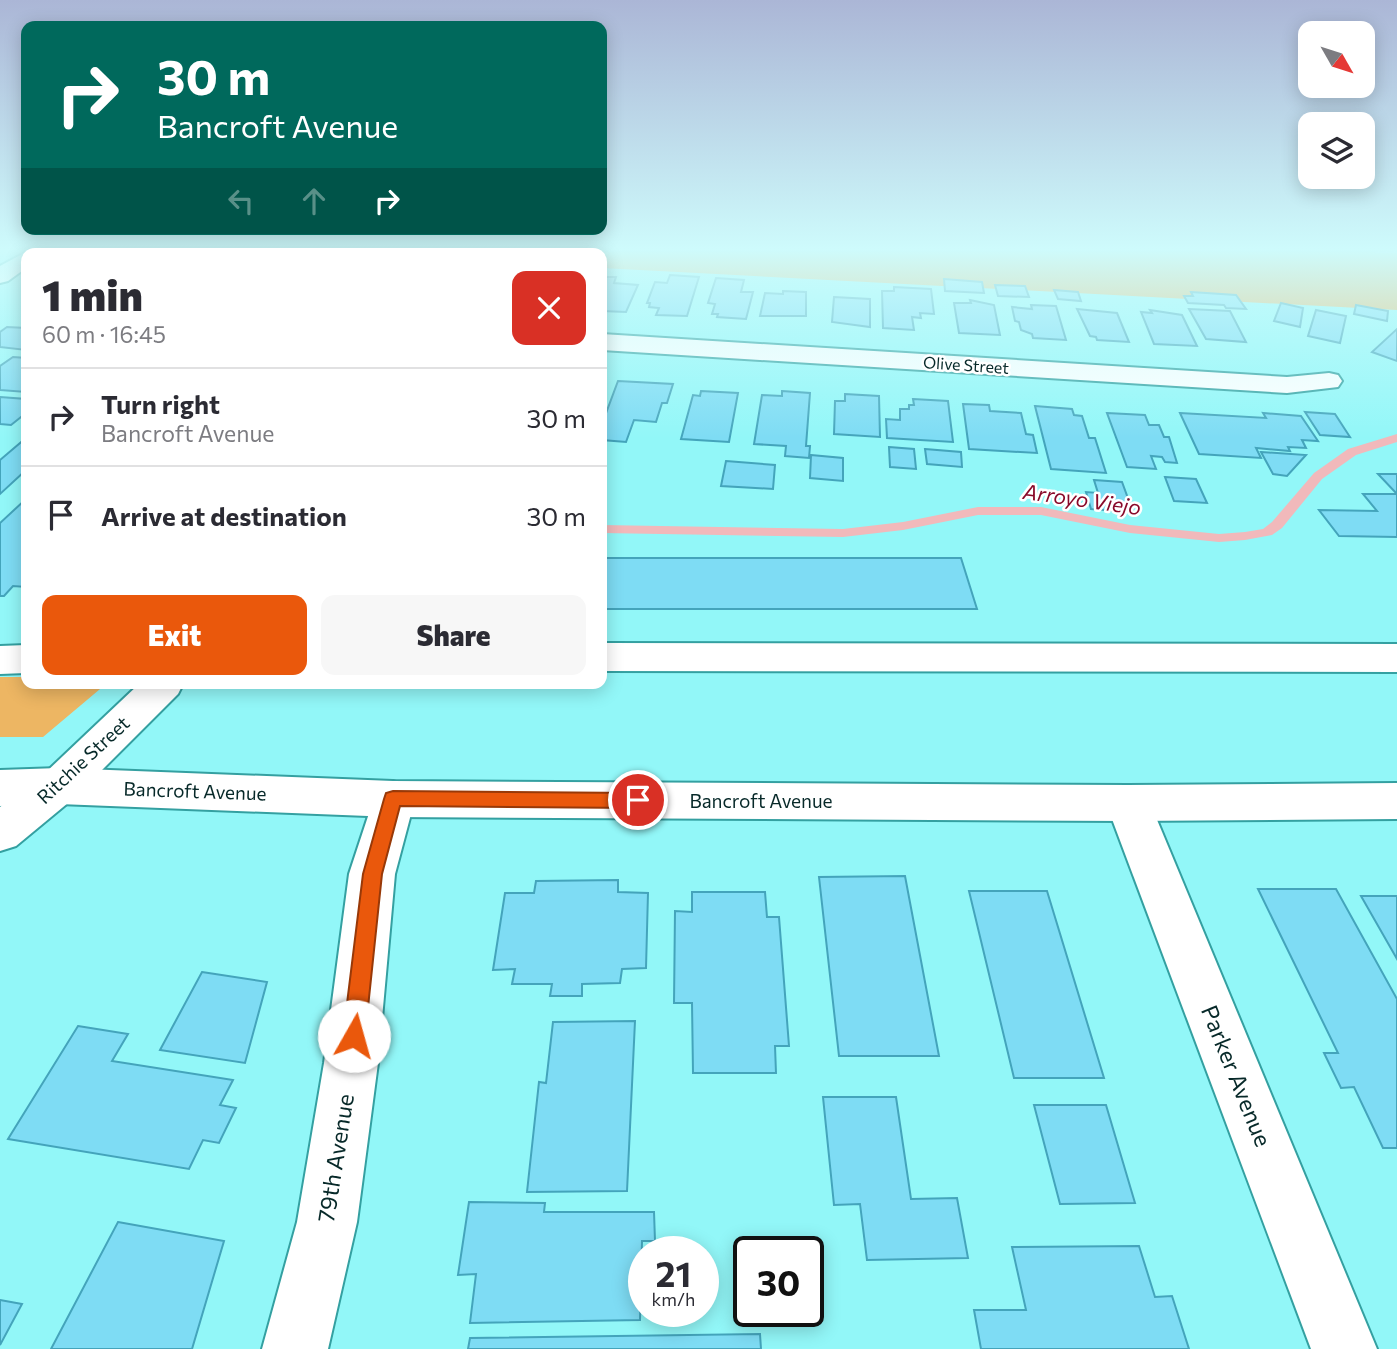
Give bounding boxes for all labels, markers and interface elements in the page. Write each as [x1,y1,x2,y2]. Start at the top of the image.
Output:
north arrow [1298,21,1376,98]
map controls [1298,21,1375,189]
text: 30 m [157,45,270,105]
icon: right [42,49,133,140]
text: Bancroft Avenue [157,105,398,145]
button: layers [1298,112,1375,189]
icon: left [222,182,260,220]
icon: ahead [295,182,333,220]
icon: right [368,182,406,220]
text: 1 min [42,268,143,320]
button: close [512,271,586,345]
text: 60 m · 16:45 [42,320,166,348]
street label: Olive Street [923,352,1010,377]
text: Turn right [101,388,220,419]
icon: right [42,398,80,436]
text: 30 m [527,402,586,433]
text: Bancroft Avenue [101,419,274,447]
water label: Arroyo Viejo [1021,478,1143,519]
icon: arrive [42,496,80,534]
text: Arrive at destination [101,500,347,531]
text: 30 m [527,500,586,531]
button: Exit [42,595,307,675]
button: Share [321,595,586,675]
street label: Ritchie Street [32,711,134,808]
pin [608,770,668,830]
street label: Bancroft Avenue [123,777,267,804]
icon: arrive [619,781,657,819]
street label: Bancroft Avenue [689,789,833,812]
position arrow [317,999,391,1073]
street label: Parker Avenue [1196,1001,1278,1150]
street label: 79th Avenue [311,1092,359,1224]
speed limit sign: 30 [733,1236,824,1327]
text: 21 [656,1251,691,1294]
text: km/h [652,1288,695,1310]

